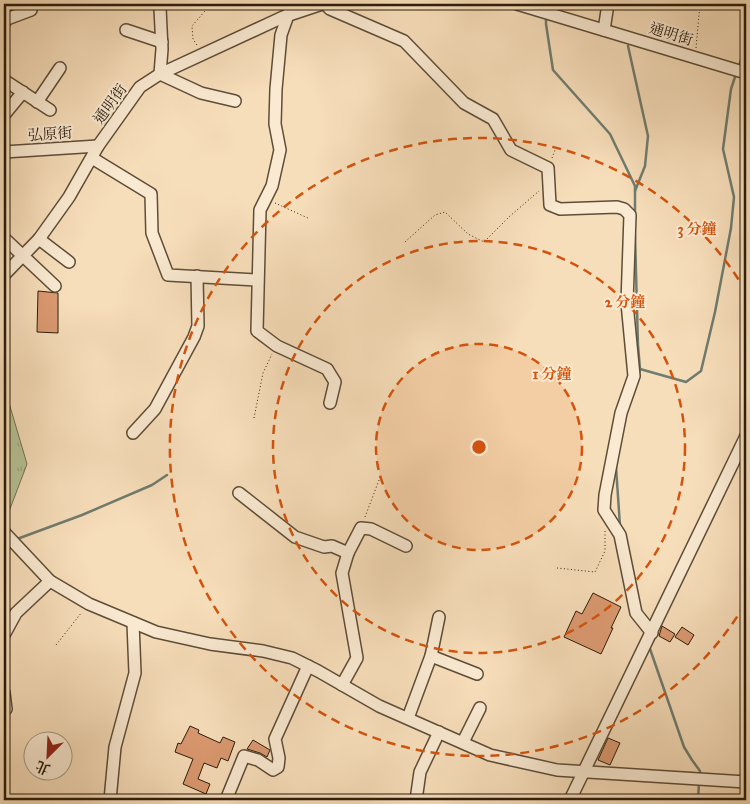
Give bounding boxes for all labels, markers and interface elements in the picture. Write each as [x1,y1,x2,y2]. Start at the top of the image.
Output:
street label: 通明街 [647,19,695,49]
street label: 通明街 [89,81,131,127]
street label: 弘原街 [27,123,73,145]
text: 3 分鐘 [677,220,717,239]
text: 2 分鐘 [605,293,645,311]
text: 1 分鐘 [532,365,572,383]
centre of rings [470,438,488,456]
north arrow [22,732,72,782]
text: 北 [33,757,53,778]

